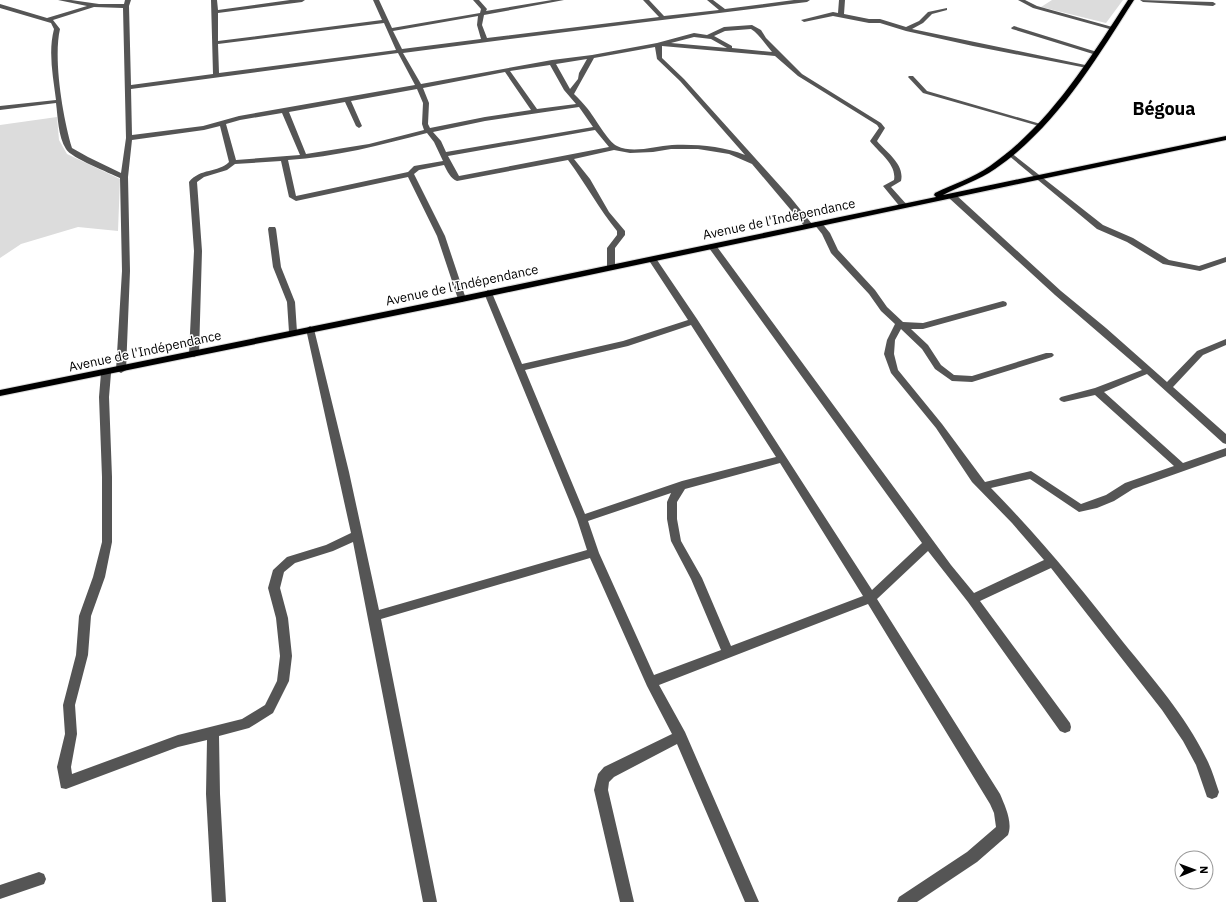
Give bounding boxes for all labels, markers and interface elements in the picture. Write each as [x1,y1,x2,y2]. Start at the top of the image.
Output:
district label: Bégoua [1132,97,1196,120]
street label: Avenue de l'Indépendance [701,194,857,244]
street label: Avenue de l'Indépendance [384,260,540,310]
street label: Avenue de l'Indépendance [67,326,223,376]
north arrow [1174,850,1214,890]
text: N [1197,866,1211,874]

